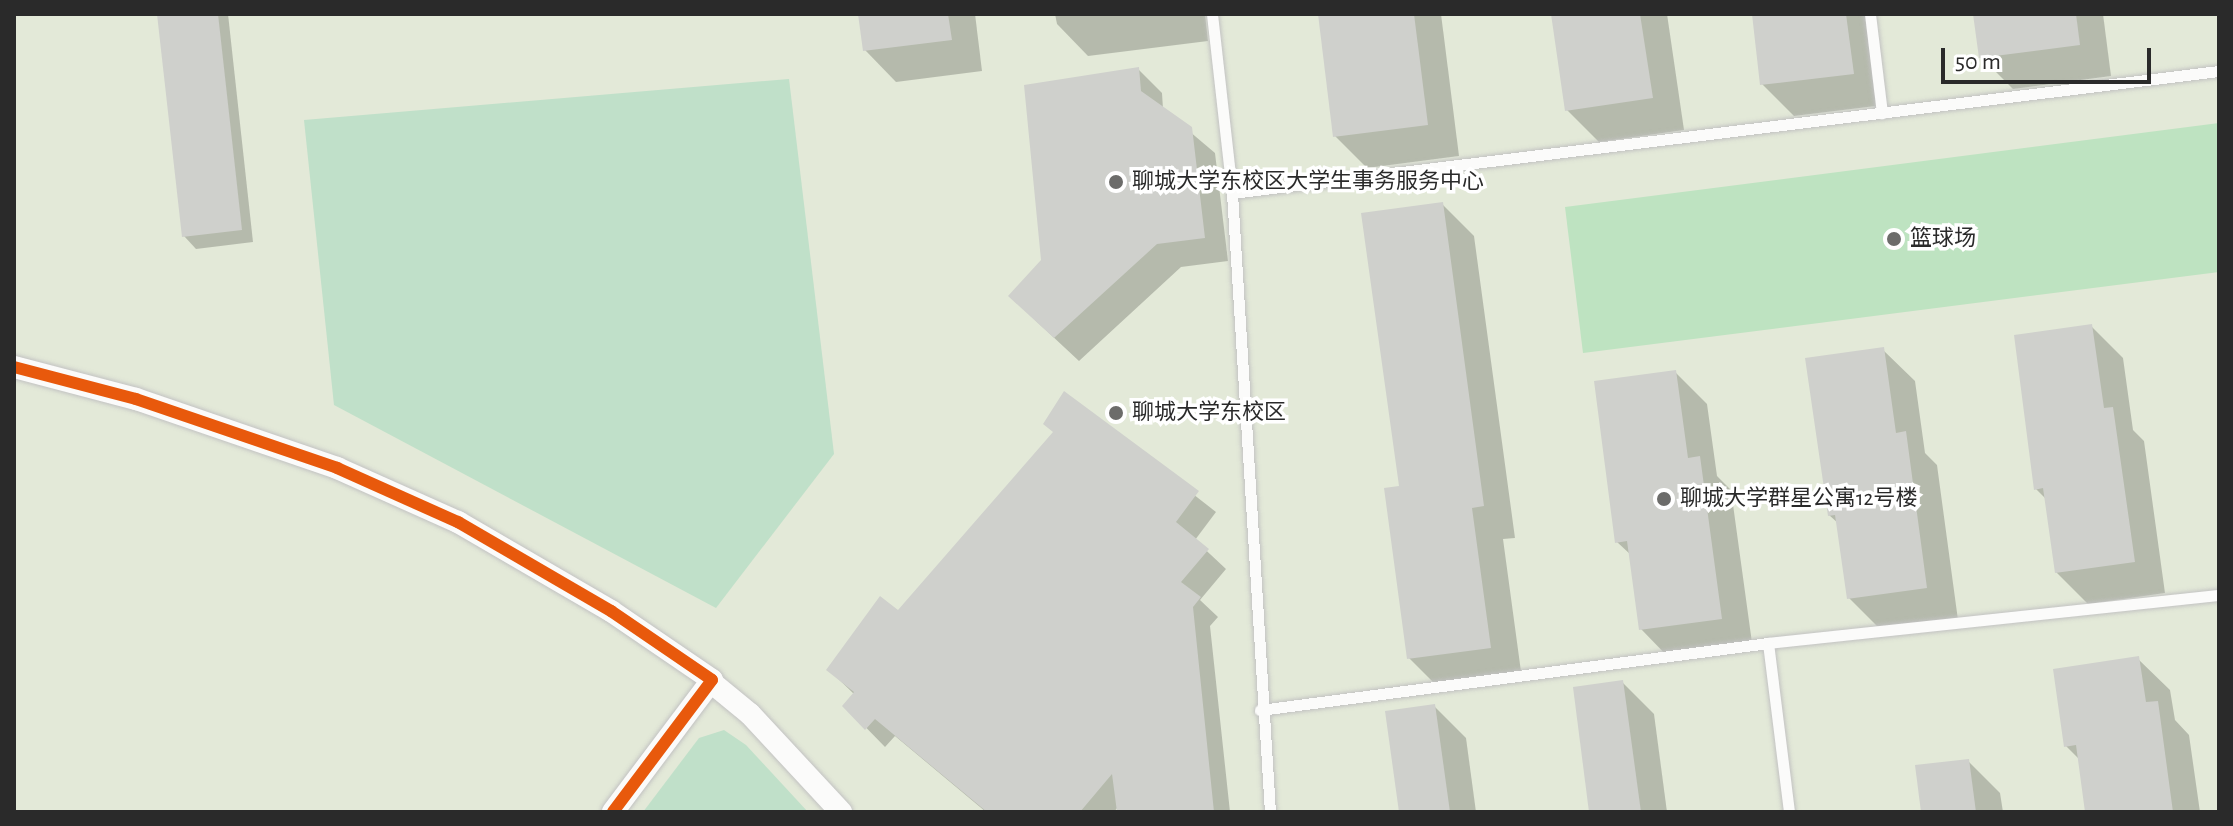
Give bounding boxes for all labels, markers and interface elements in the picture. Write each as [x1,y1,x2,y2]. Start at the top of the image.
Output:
scale bar [1945,32,2155,82]
text: 50 m [1955,50,2001,74]
place label: 聊城大学东校区大学生事务服务中心 [1132,169,1484,195]
marker: 聊城大学东校区大学生事务服务中心 [1107,173,1125,191]
place label: 篮球场 [1910,226,1976,252]
marker: 篮球场 [1885,230,1903,248]
place label: 聊城大学东校区 [1132,400,1286,426]
marker: 聊城大学东校区 [1107,404,1125,422]
place label: 聊城大学群星公寓12号楼 [1680,486,1918,512]
marker: 聊城大学群星公寓12号楼 [1655,490,1673,508]

